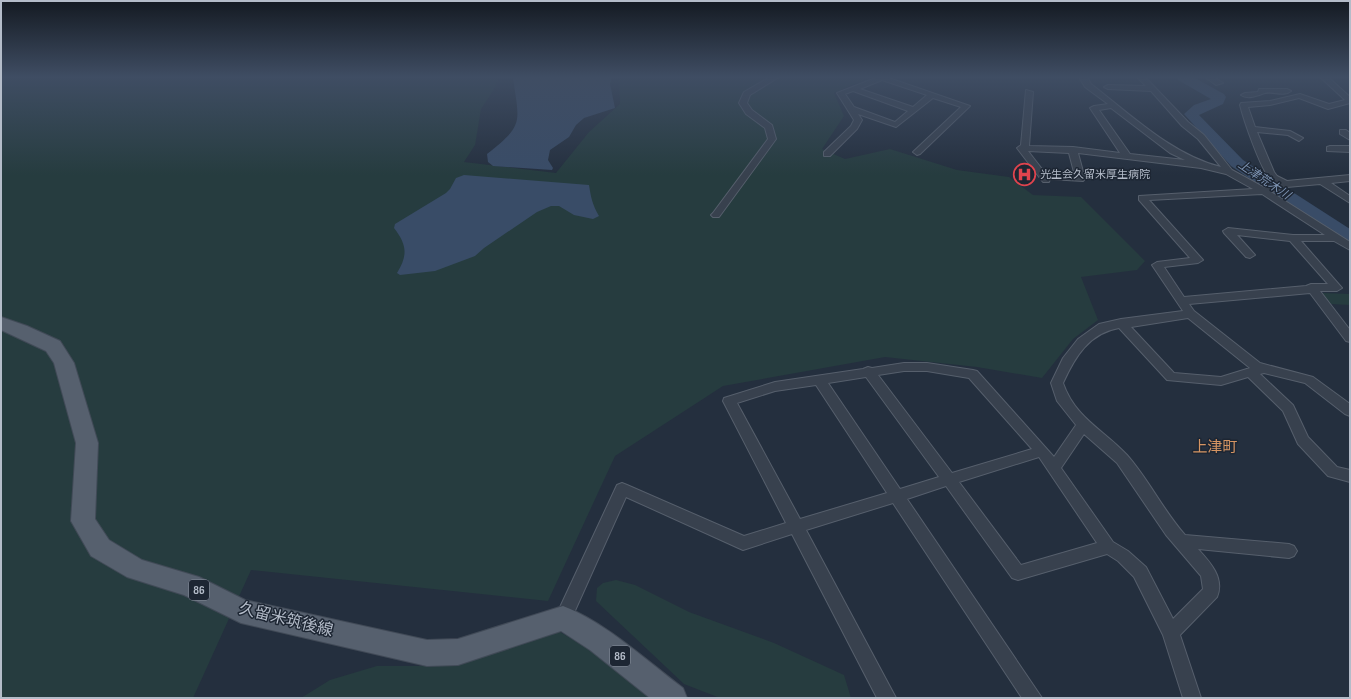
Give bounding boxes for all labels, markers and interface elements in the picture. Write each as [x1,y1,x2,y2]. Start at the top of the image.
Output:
water label: 上津荒木川 [1235,157,1295,204]
hospital icon: 光生会久留米厚生病院 [1012,161,1038,187]
place label: 光生会久留米厚生病院 [1040,168,1150,181]
district label: 上津町 [1192,438,1238,457]
road number: 86 [189,580,209,600]
street label: 久留米筑後線 [237,599,335,641]
road number: 86 [610,646,630,666]

